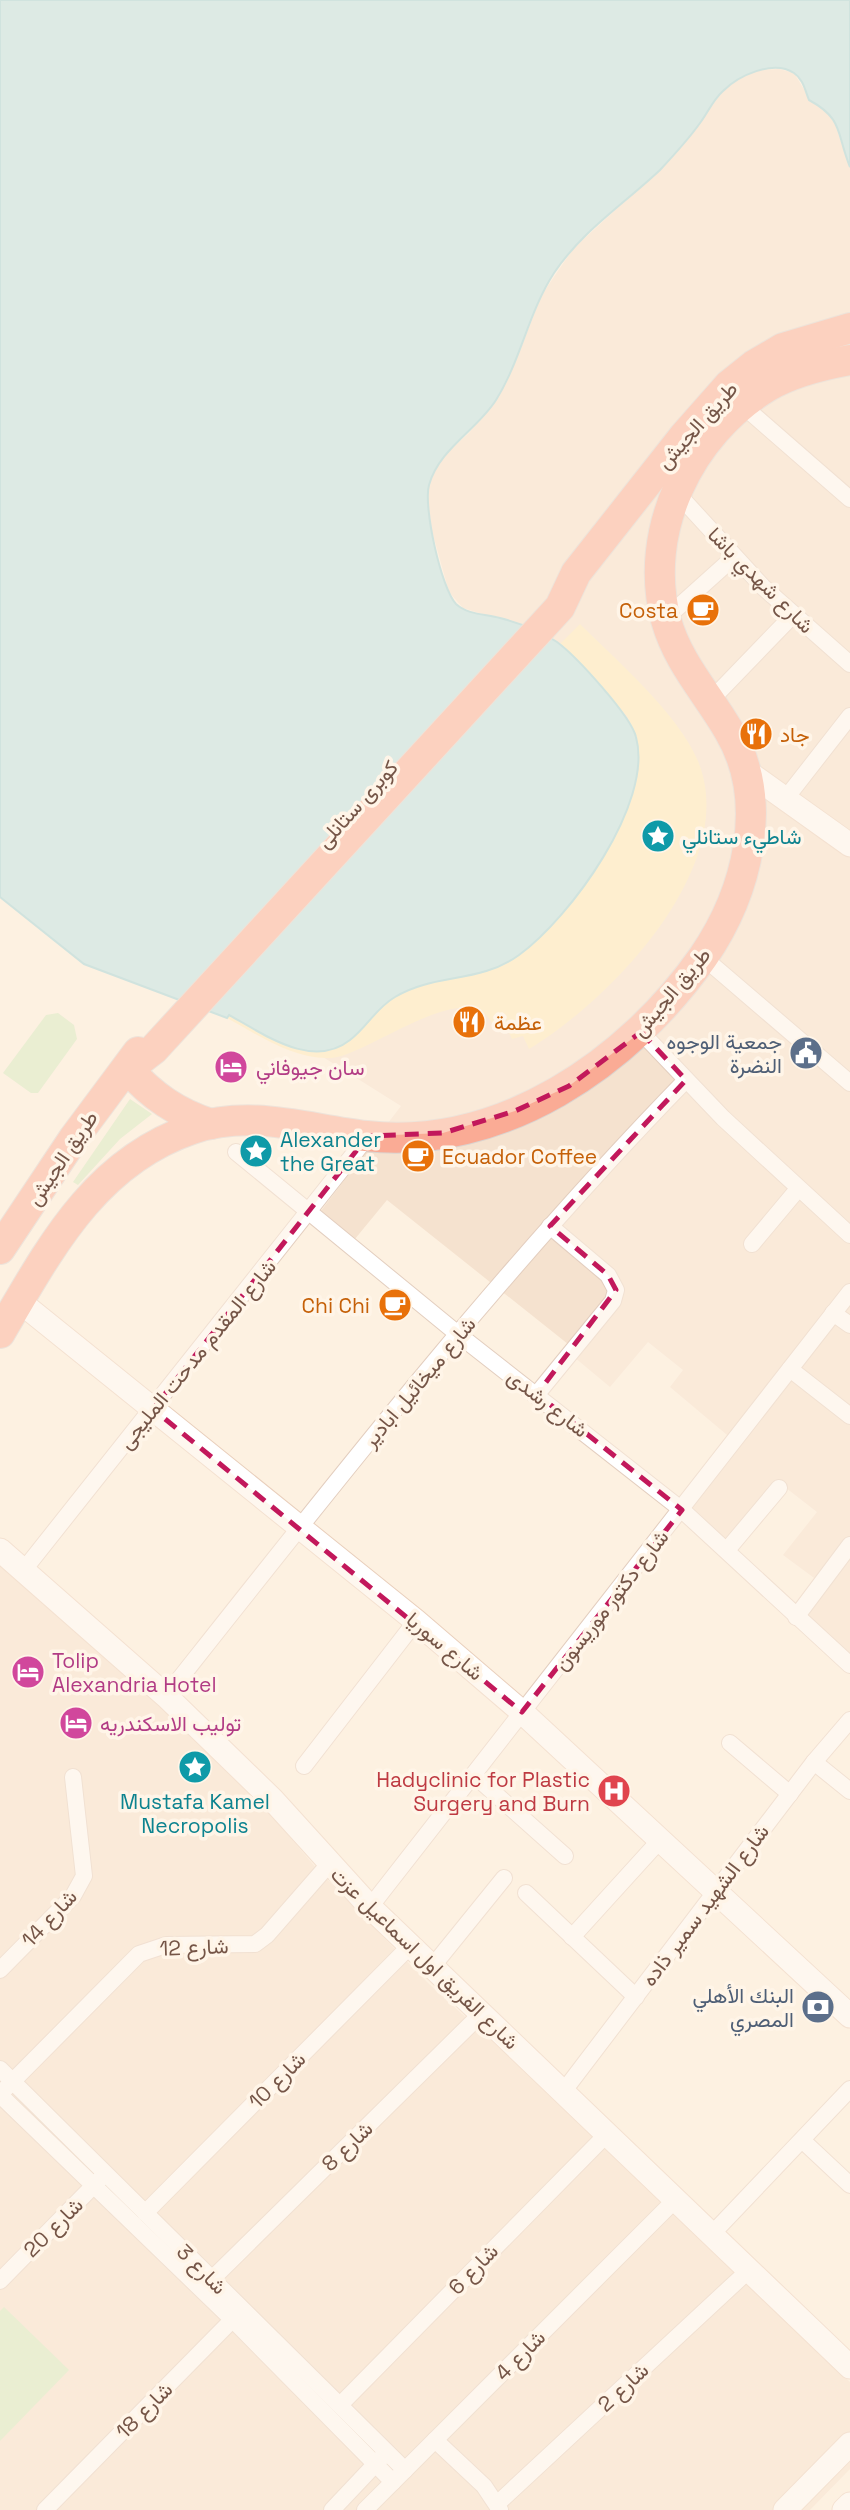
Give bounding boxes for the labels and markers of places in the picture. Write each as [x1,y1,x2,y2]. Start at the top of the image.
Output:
cafe icon: Costa [684,591,722,629]
place label: Costa [619,597,678,624]
restaurant icon: جاد [737,715,775,753]
place label: جاد [780,721,810,748]
place icon: شاطيء ستانلي [639,817,677,855]
place label: شاطيء ستانلي [682,823,802,854]
restaurant icon: عظمة [450,1003,488,1041]
place label: عظمة [494,1009,542,1036]
place label: جمعية الوجوه النضرة [667,1028,782,1079]
public building icon: جمعية الوجوه النضرة [787,1034,825,1072]
hotel icon: سان جيوفاني [212,1048,250,1086]
place label: سان جيوفاني [256,1054,365,1085]
place label: Alexander the Great [280,1126,381,1177]
place icon: Alexander the Great [237,1132,275,1170]
cafe icon: Ecuador Coffee [399,1137,437,1175]
place label: Ecuador Coffee [442,1143,597,1170]
cafe icon: Chi Chi [376,1286,414,1324]
place label: Chi Chi [302,1292,370,1319]
place label: Tolip Alexandria Hotel [52,1647,217,1698]
hotel icon: Tolip Alexandria Hotel [9,1653,47,1691]
hotel icon: توليب الاسكندريه [57,1704,95,1742]
place label: توليب الاسكندريه [100,1710,241,1737]
place icon: Mustafa Kamel Necropolis [176,1748,214,1786]
place label: Hadyclinic for Plastic Surgery and Burn [376,1766,590,1817]
hospital icon: Hadyclinic for Plastic Surgery and Burn [595,1772,633,1810]
place label: Mustafa Kamel Necropolis [120,1788,270,1839]
place label: البنك الأهلي المصري [693,1982,794,2037]
bank icon: البنك الأهلي المصري [799,1988,837,2026]

